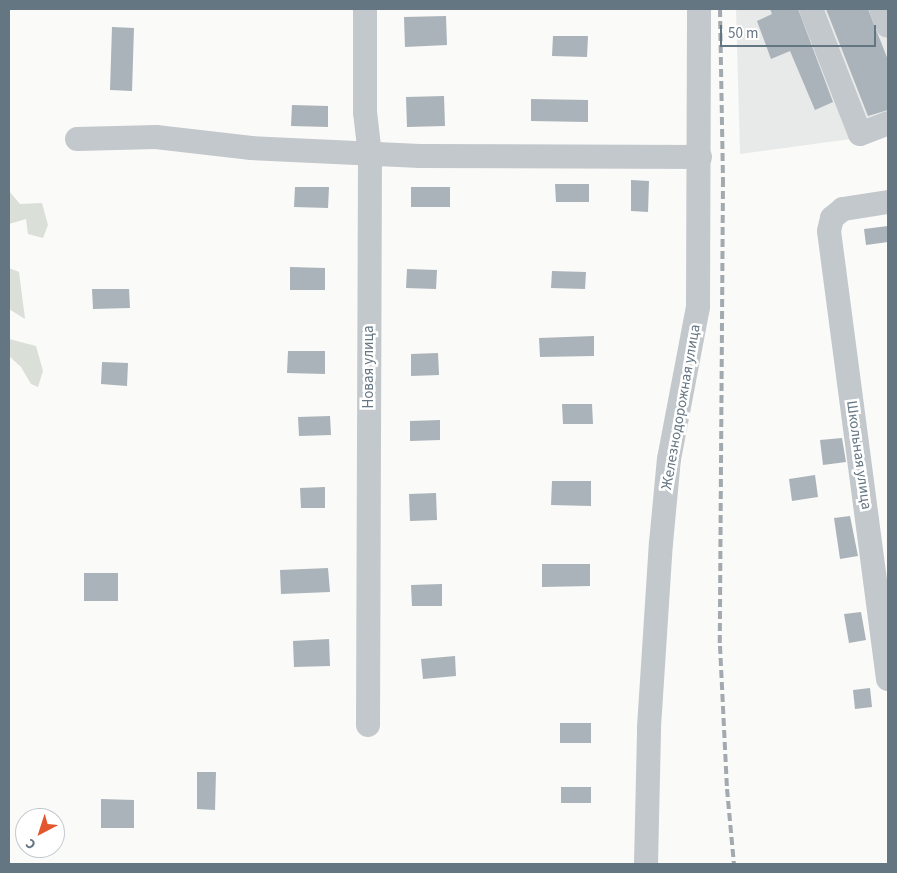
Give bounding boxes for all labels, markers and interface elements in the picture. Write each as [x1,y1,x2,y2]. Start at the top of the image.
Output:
scale bar [722,15,878,47]
text: 50 m [728,23,758,44]
street label: Железнодорожная улица [658,323,704,491]
street label: Новая улица [360,325,378,409]
street label: Школьная улица [842,399,876,511]
north arrow [15,808,65,858]
text: С [21,833,41,854]

